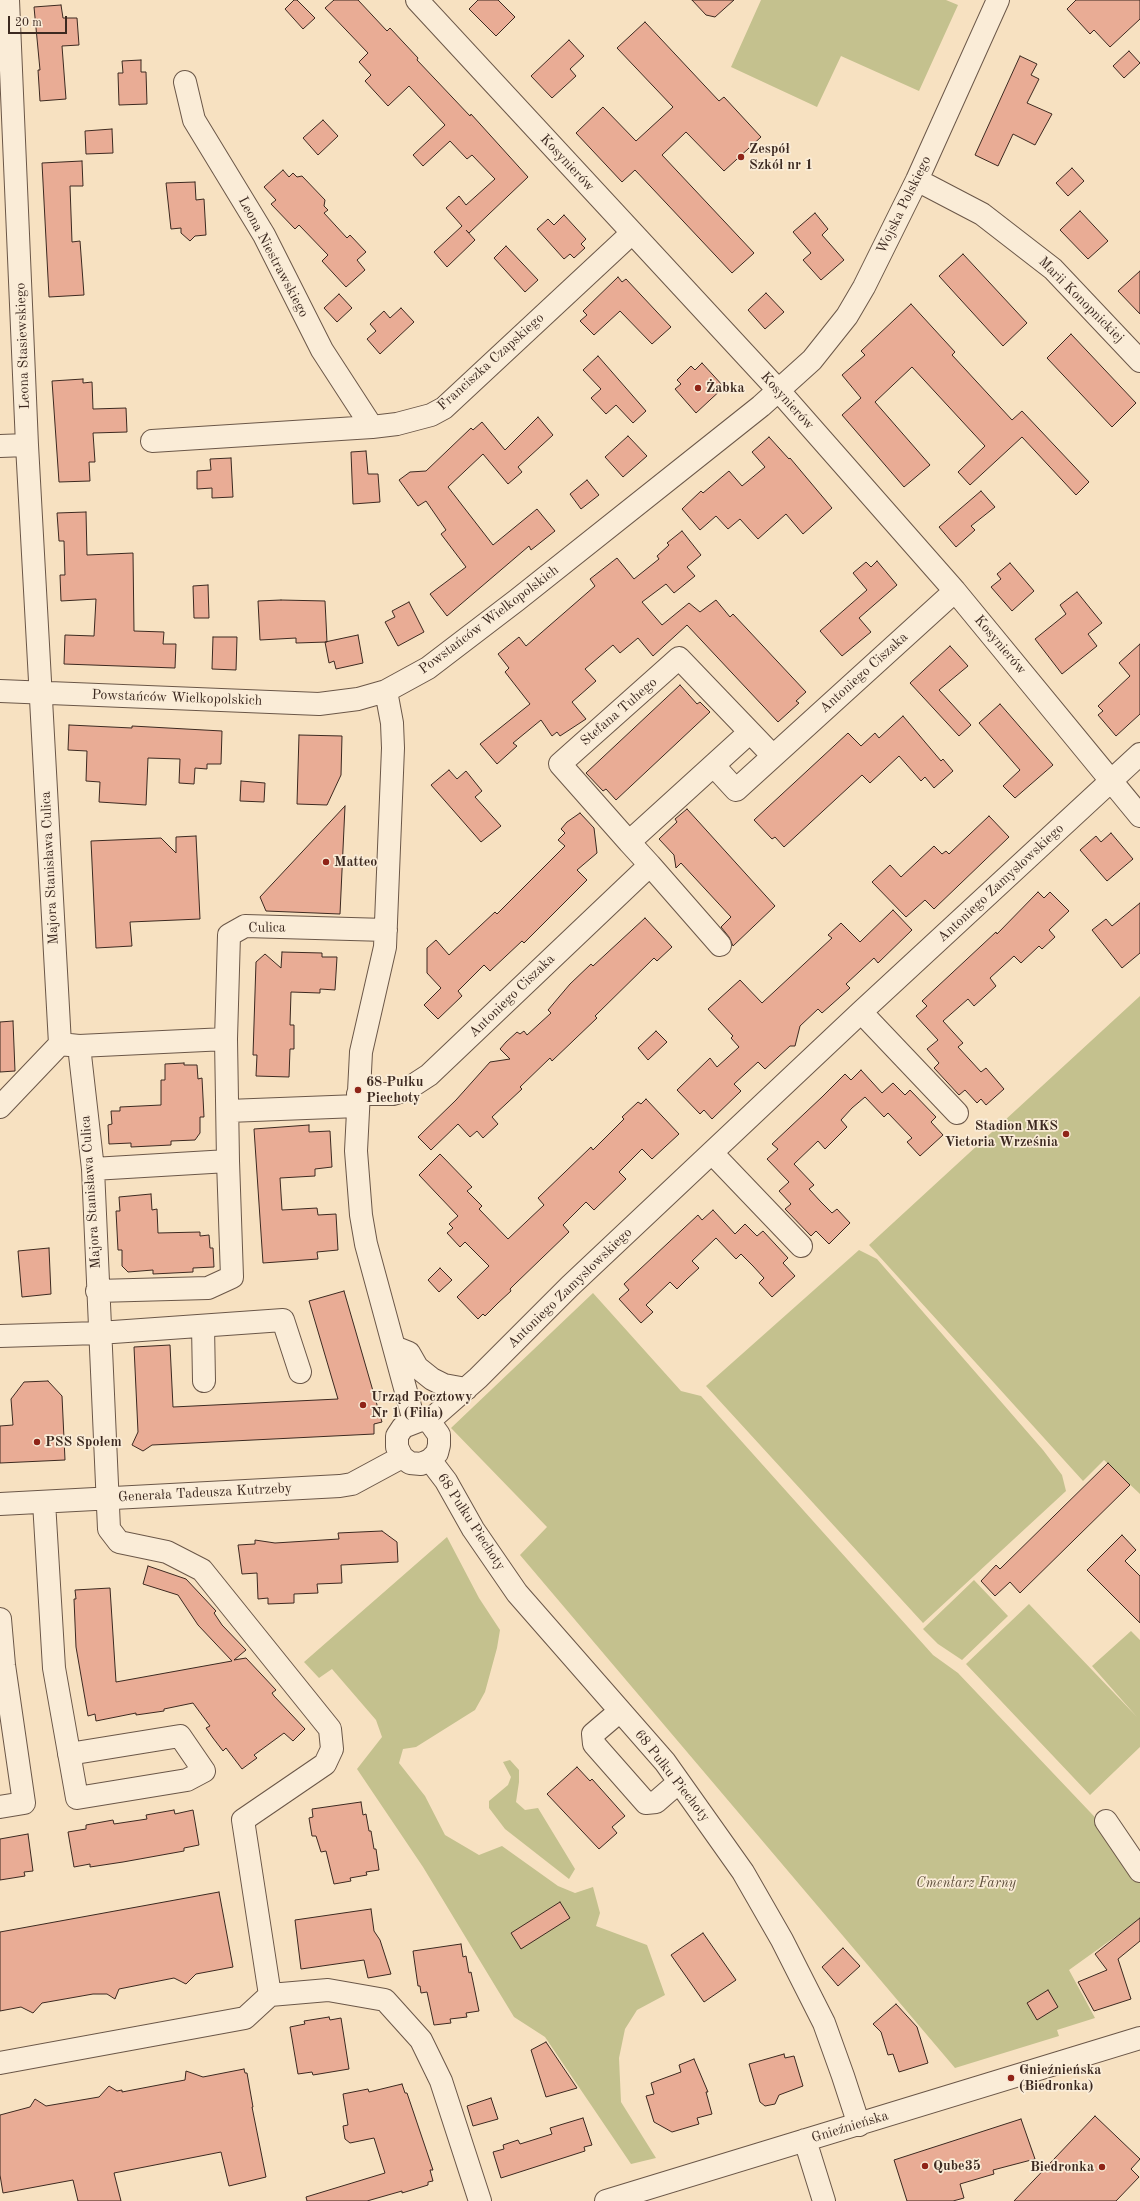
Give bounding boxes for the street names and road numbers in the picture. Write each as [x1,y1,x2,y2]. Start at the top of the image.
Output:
street label: Kosynierów [536,131,598,195]
street label: Wojska Polskiego [873,153,935,257]
street label: Leona Niestrawskiego [234,194,312,320]
street label: Marii Konopnickiej [1035,254,1127,346]
street label: Leona Stasiewskiego [12,282,34,410]
street label: Franciszka Czapskiego [434,310,548,414]
street label: Kosynierów [757,369,817,433]
street label: Powstańców Wielkopolskich [416,562,562,678]
street label: Kosynierów [970,612,1030,678]
street label: Antoniego Ciszaka [816,629,912,717]
street label: Stefana Tuhego [577,674,661,750]
street label: Powstańców Wielkopolskich [91,687,263,709]
street label: Majora Stanisława Culica [38,791,62,945]
street label: Antoniego Zamysłowskiego [934,820,1068,946]
street label: Culica [248,919,286,937]
street label: Antoniego Ciszaka [466,951,558,1041]
street label: Majora Stanisława Culica [77,1115,105,1269]
street label: Antoniego Zamysłowskiego [504,1224,636,1352]
street label: 68 Pułku Piechoty [433,1470,509,1574]
street label: Generała Tadeusza Kutrzeby [118,1480,292,1506]
street label: 68 Pułku Piechoty [631,1727,713,1825]
street label: Gnieźnieńska [809,2107,891,2147]

